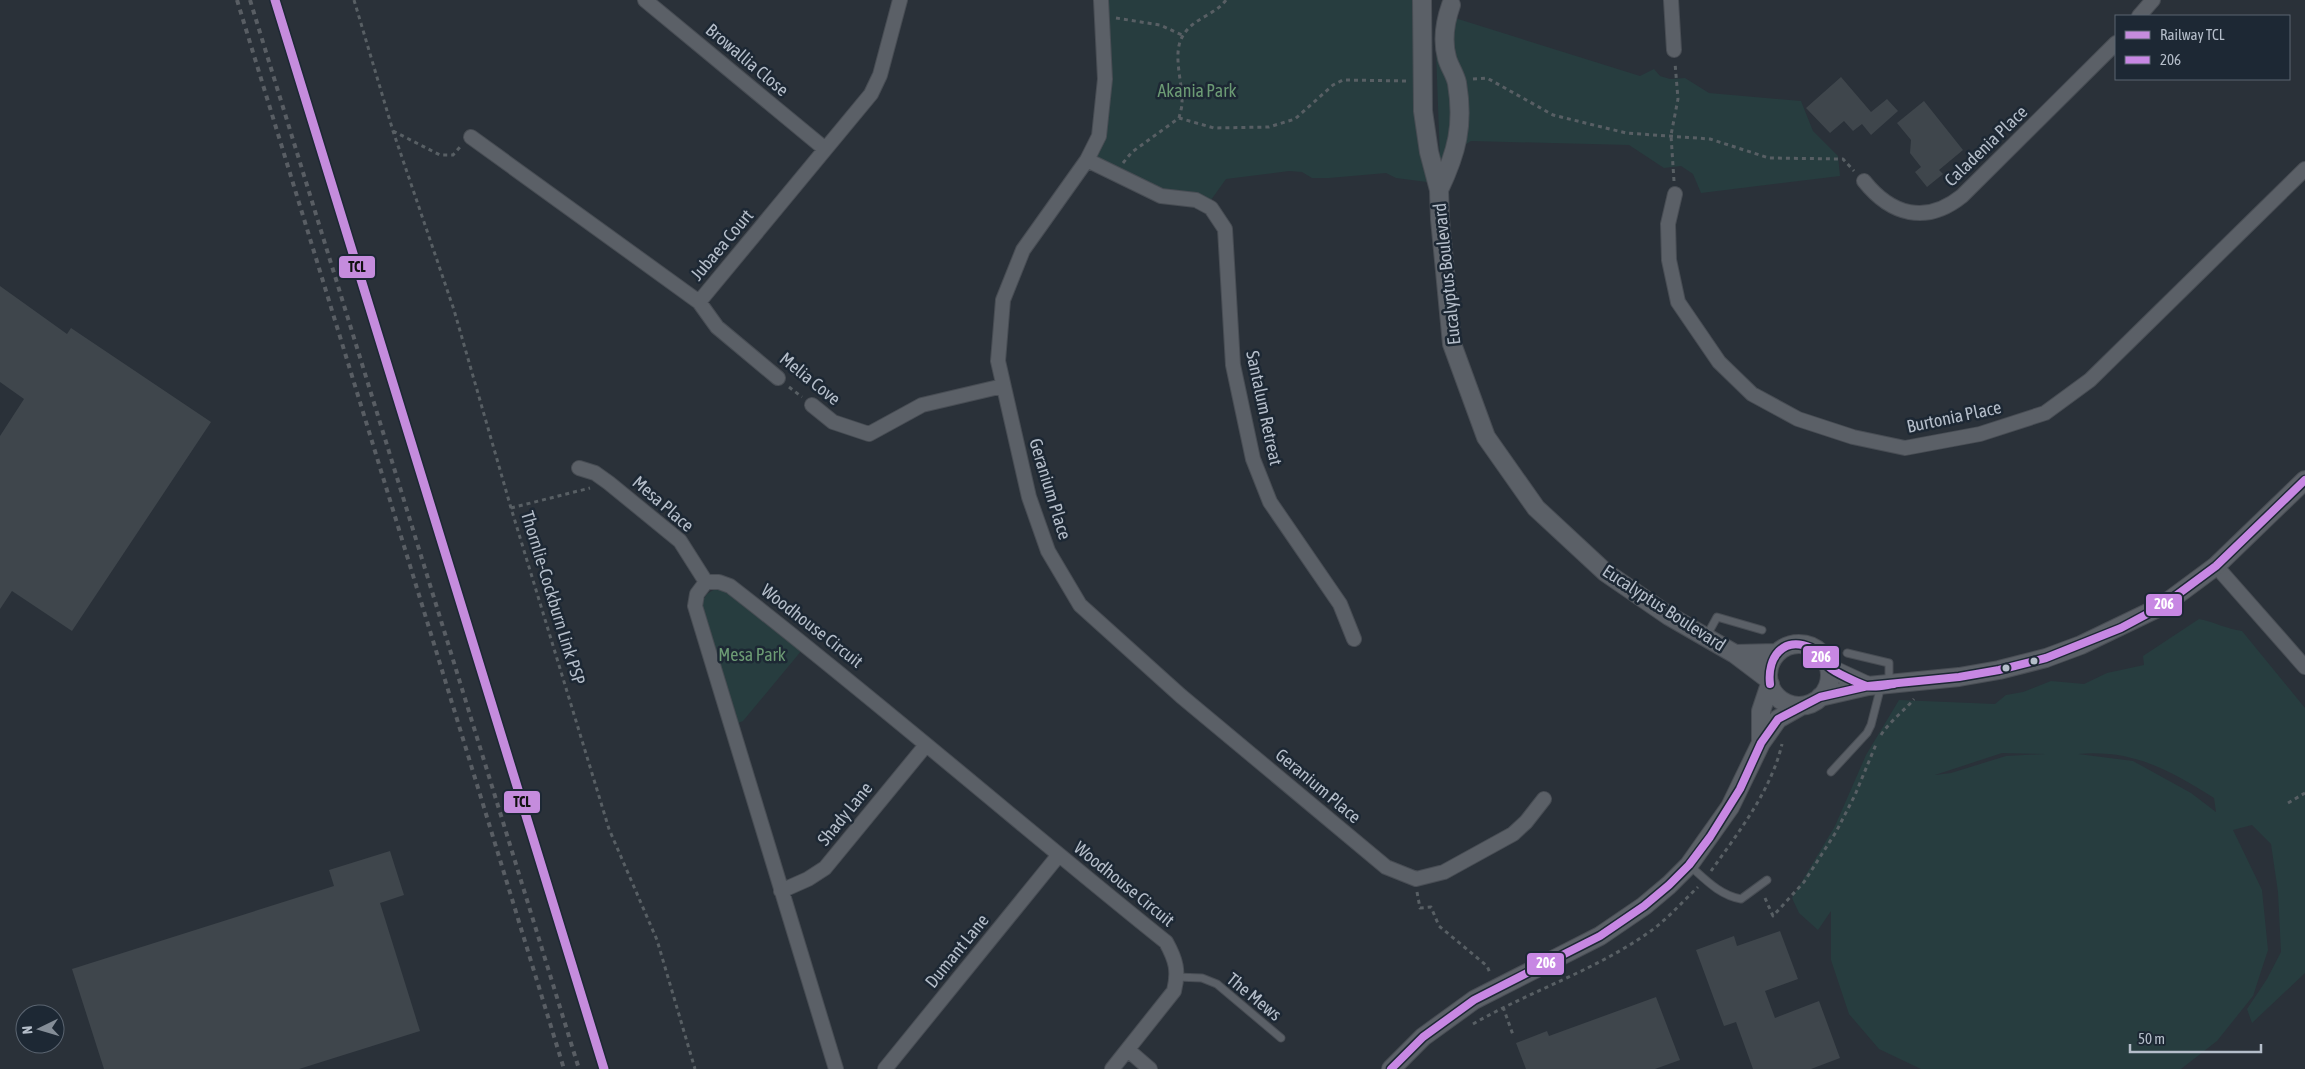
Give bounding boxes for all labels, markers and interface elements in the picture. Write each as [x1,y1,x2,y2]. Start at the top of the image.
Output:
legend [2115,15,2290,80]
street label: Browallia Close [702,19,793,100]
text: Railway TCL [2160,26,2225,43]
text: 206 [2160,51,2181,68]
park label: Akania Park [1158,80,1237,101]
street label: Caladenia Place [1940,101,2031,190]
street label: Eucalyptus Boulevard [1429,202,1464,346]
street label: Jubaea Court [686,205,757,284]
line badge: TCL [338,255,376,279]
text: TCL [348,259,366,275]
street label: Melia Cove [776,348,845,409]
street label: Santalum Retreat [1242,349,1287,467]
street label: Burtonia Place [1905,396,2003,437]
street label: Geranium Place [1025,436,1076,542]
street label: Mesa Place [628,471,698,536]
street label: Thornlie-Cockburn Link PSP [517,508,590,687]
street label: Eucalyptus Boulevard [1599,560,1730,655]
street label: Woodhouse Circuit [757,579,867,672]
line badge: 206 [2145,593,2183,617]
text: 206 [2154,596,2174,612]
park label: Mesa Park [718,644,786,665]
line badge: 206 [1802,645,1840,669]
text: 206 [1811,649,1831,665]
unlabelled marker [2029,656,2039,666]
unlabelled marker [2001,663,2011,673]
street label: Geranium Place [1271,744,1365,827]
street label: Shady Lane [813,778,876,850]
line badge: TCL [503,790,541,814]
text: TCL [513,794,531,810]
street label: Woodhouse Circuit [1070,837,1179,930]
street label: Dumant Lane [921,910,993,992]
line badge: 206 [1526,952,1565,976]
text: 206 [1536,955,1556,971]
street label: The Mews [1223,968,1286,1025]
north arrow [15,1004,65,1054]
scale bar [2130,1022,2261,1054]
text: N [19,1025,35,1035]
text: 50 m [2138,1030,2165,1047]

